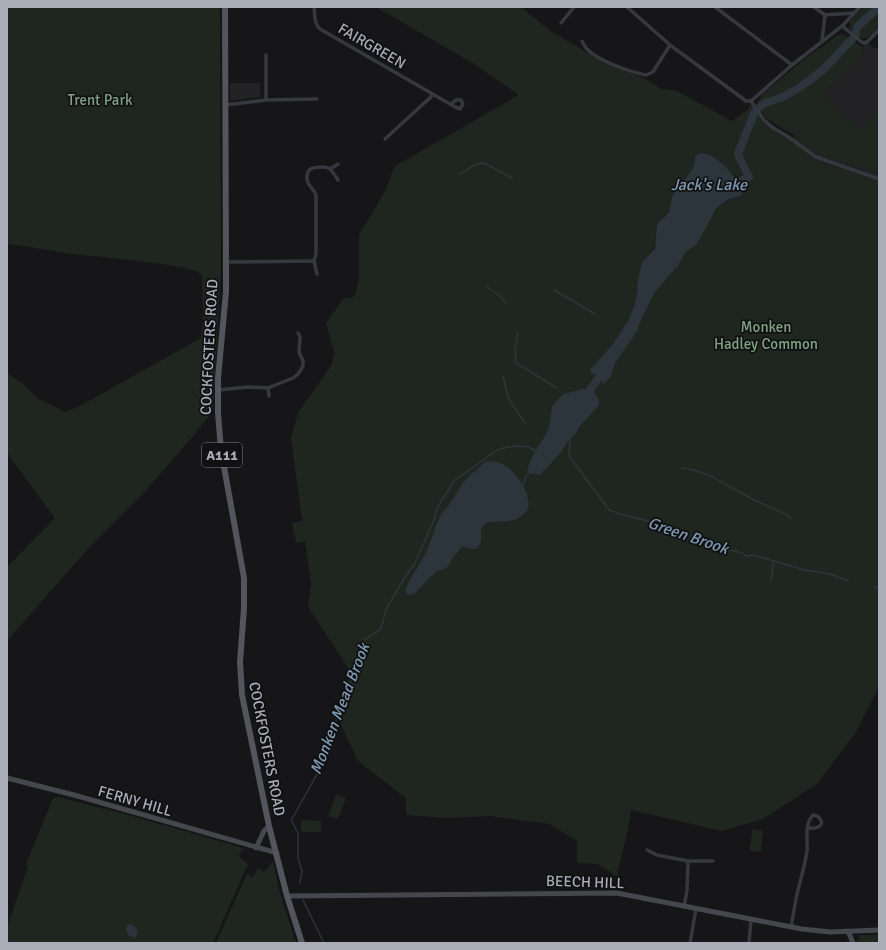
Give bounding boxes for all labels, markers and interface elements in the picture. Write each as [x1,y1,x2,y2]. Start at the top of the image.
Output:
street label: FAIRGREEN [335,19,409,73]
park label: Trent Park [68,91,133,109]
water label: Jack's Lake [671,175,748,195]
street label: COCKFOSTERS ROAD [196,278,222,416]
park label: Monken Hadley Common [714,318,818,353]
road number: A111 [202,443,242,467]
water label: Green Brook [645,513,733,560]
water label: Monken Mead Brook [306,639,375,777]
street label: COCKFOSTERS ROAD [245,680,289,818]
street label: FERNY HILL [96,782,174,820]
street label: BEECH HILL [546,872,625,892]

